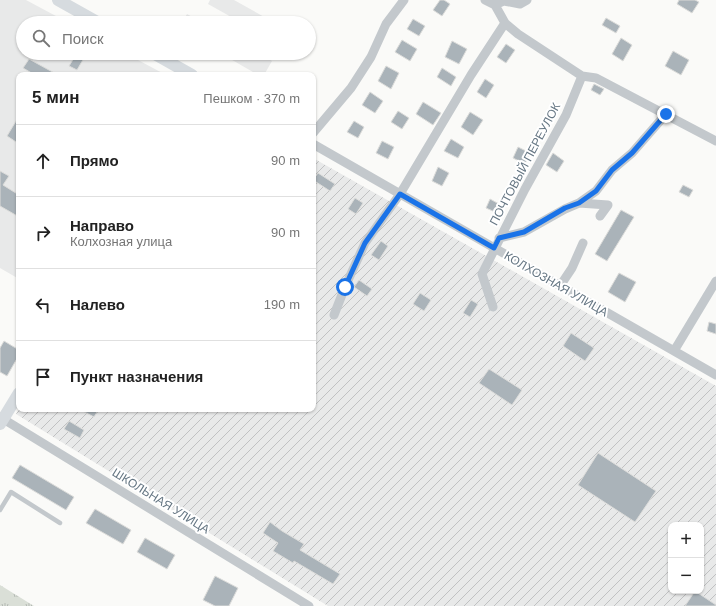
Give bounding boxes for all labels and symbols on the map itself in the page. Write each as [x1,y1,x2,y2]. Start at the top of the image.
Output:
street label: ПОЧТОВЫЙ ПЕРЕУЛОК [486,100,563,228]
route end [657,105,675,123]
street label: КОЛХОЗНАЯ УЛИЦА [502,249,610,319]
route start [336,278,354,296]
street label: ШКОЛЬНАЯ УЛИЦА [110,465,212,537]

